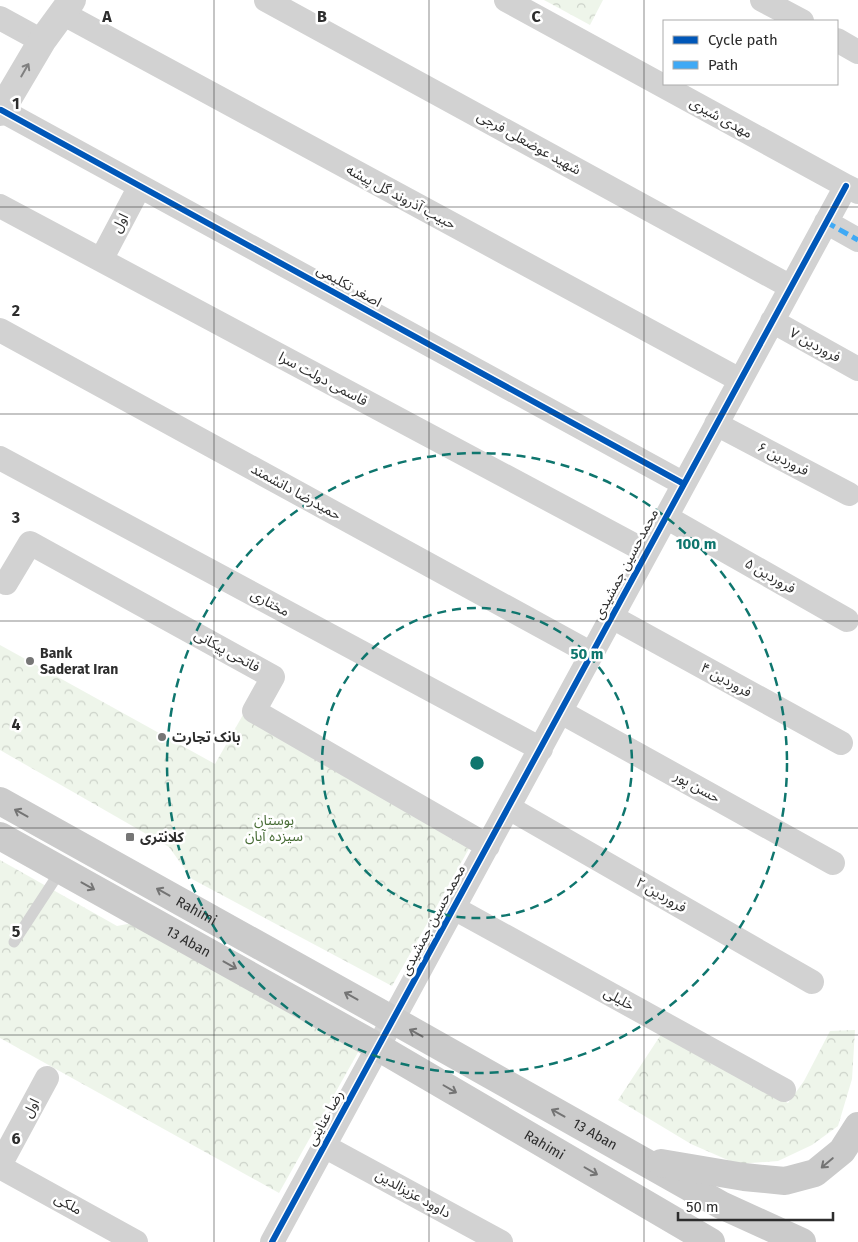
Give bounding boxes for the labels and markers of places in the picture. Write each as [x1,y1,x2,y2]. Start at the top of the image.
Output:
place label: Bank Saderat Iran [40,645,118,678]
marker: Bank Saderat Iran [24,655,36,667]
place label: بانک تجارت [172,729,241,746]
marker: بانک تجارت [156,731,168,743]
centre of rings [468,754,486,772]
place label: کلانتری [140,829,184,846]
marker: کلانتری [124,831,136,843]

